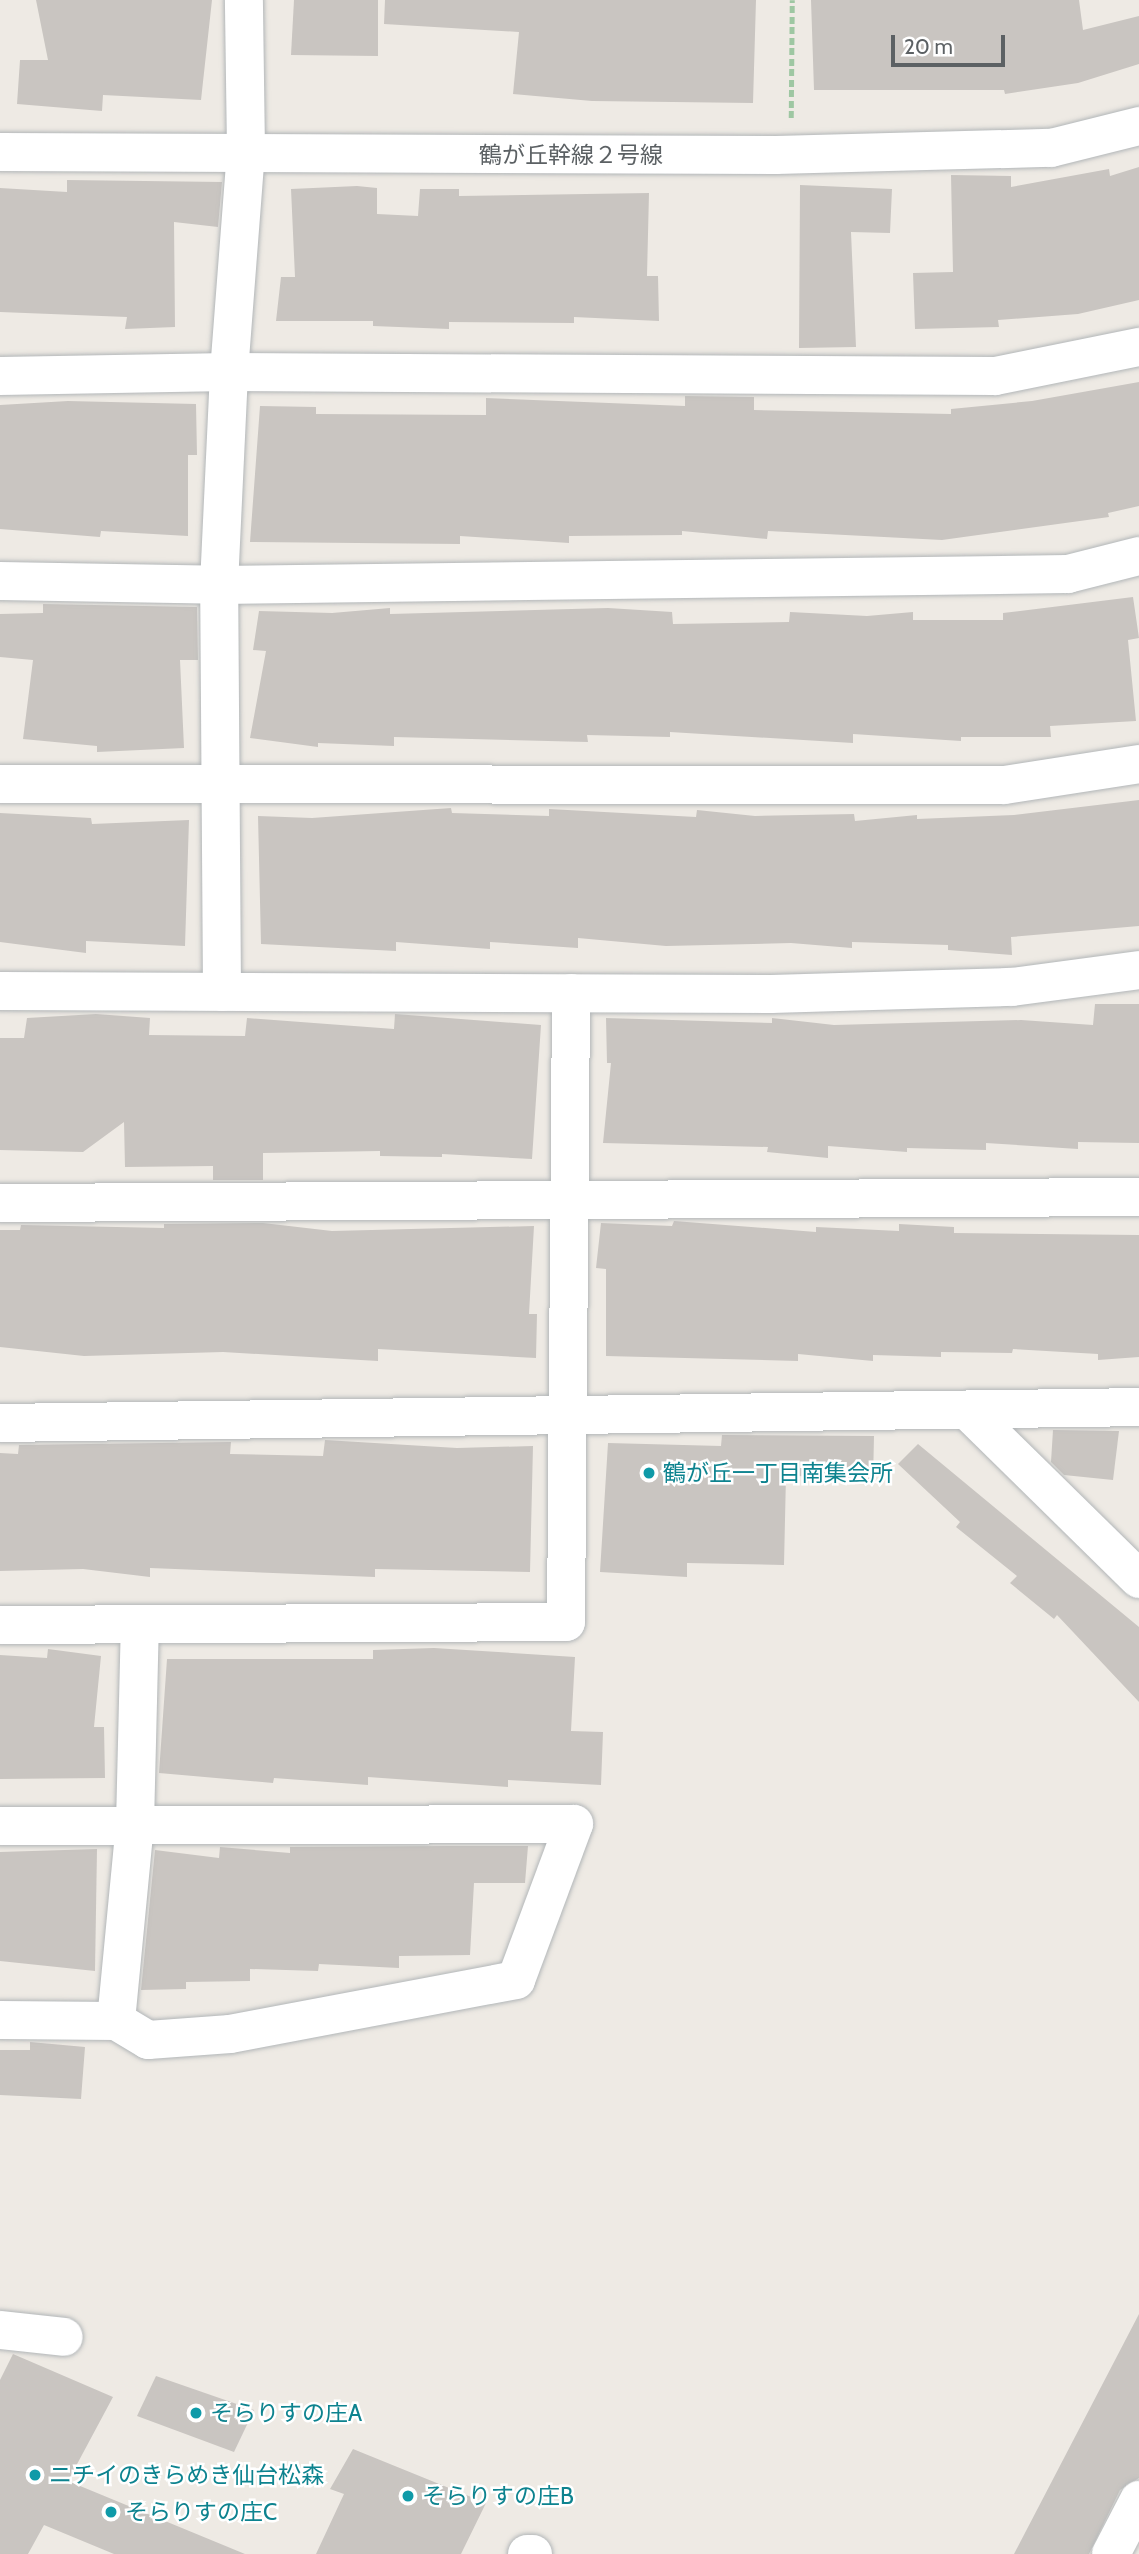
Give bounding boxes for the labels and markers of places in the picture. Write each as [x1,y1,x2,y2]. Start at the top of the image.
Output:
place label: 鶴が丘一丁目南集会所 [663,1459,893,1487]
marker: 鶴が丘一丁目南集会所 [641,1465,657,1481]
place label: そらりすの庄A [210,2399,362,2427]
marker: そらりすの庄A [188,2405,204,2421]
place label: ニチイのきらめき仙台松森 [49,2461,325,2489]
marker: ニチイのきらめき仙台松森 [27,2467,43,2483]
place label: そらりすの庄B [422,2482,574,2510]
marker: そらりすの庄B [400,2488,416,2504]
place label: そらりすの庄C [125,2498,277,2526]
marker: そらりすの庄C [103,2504,119,2520]

